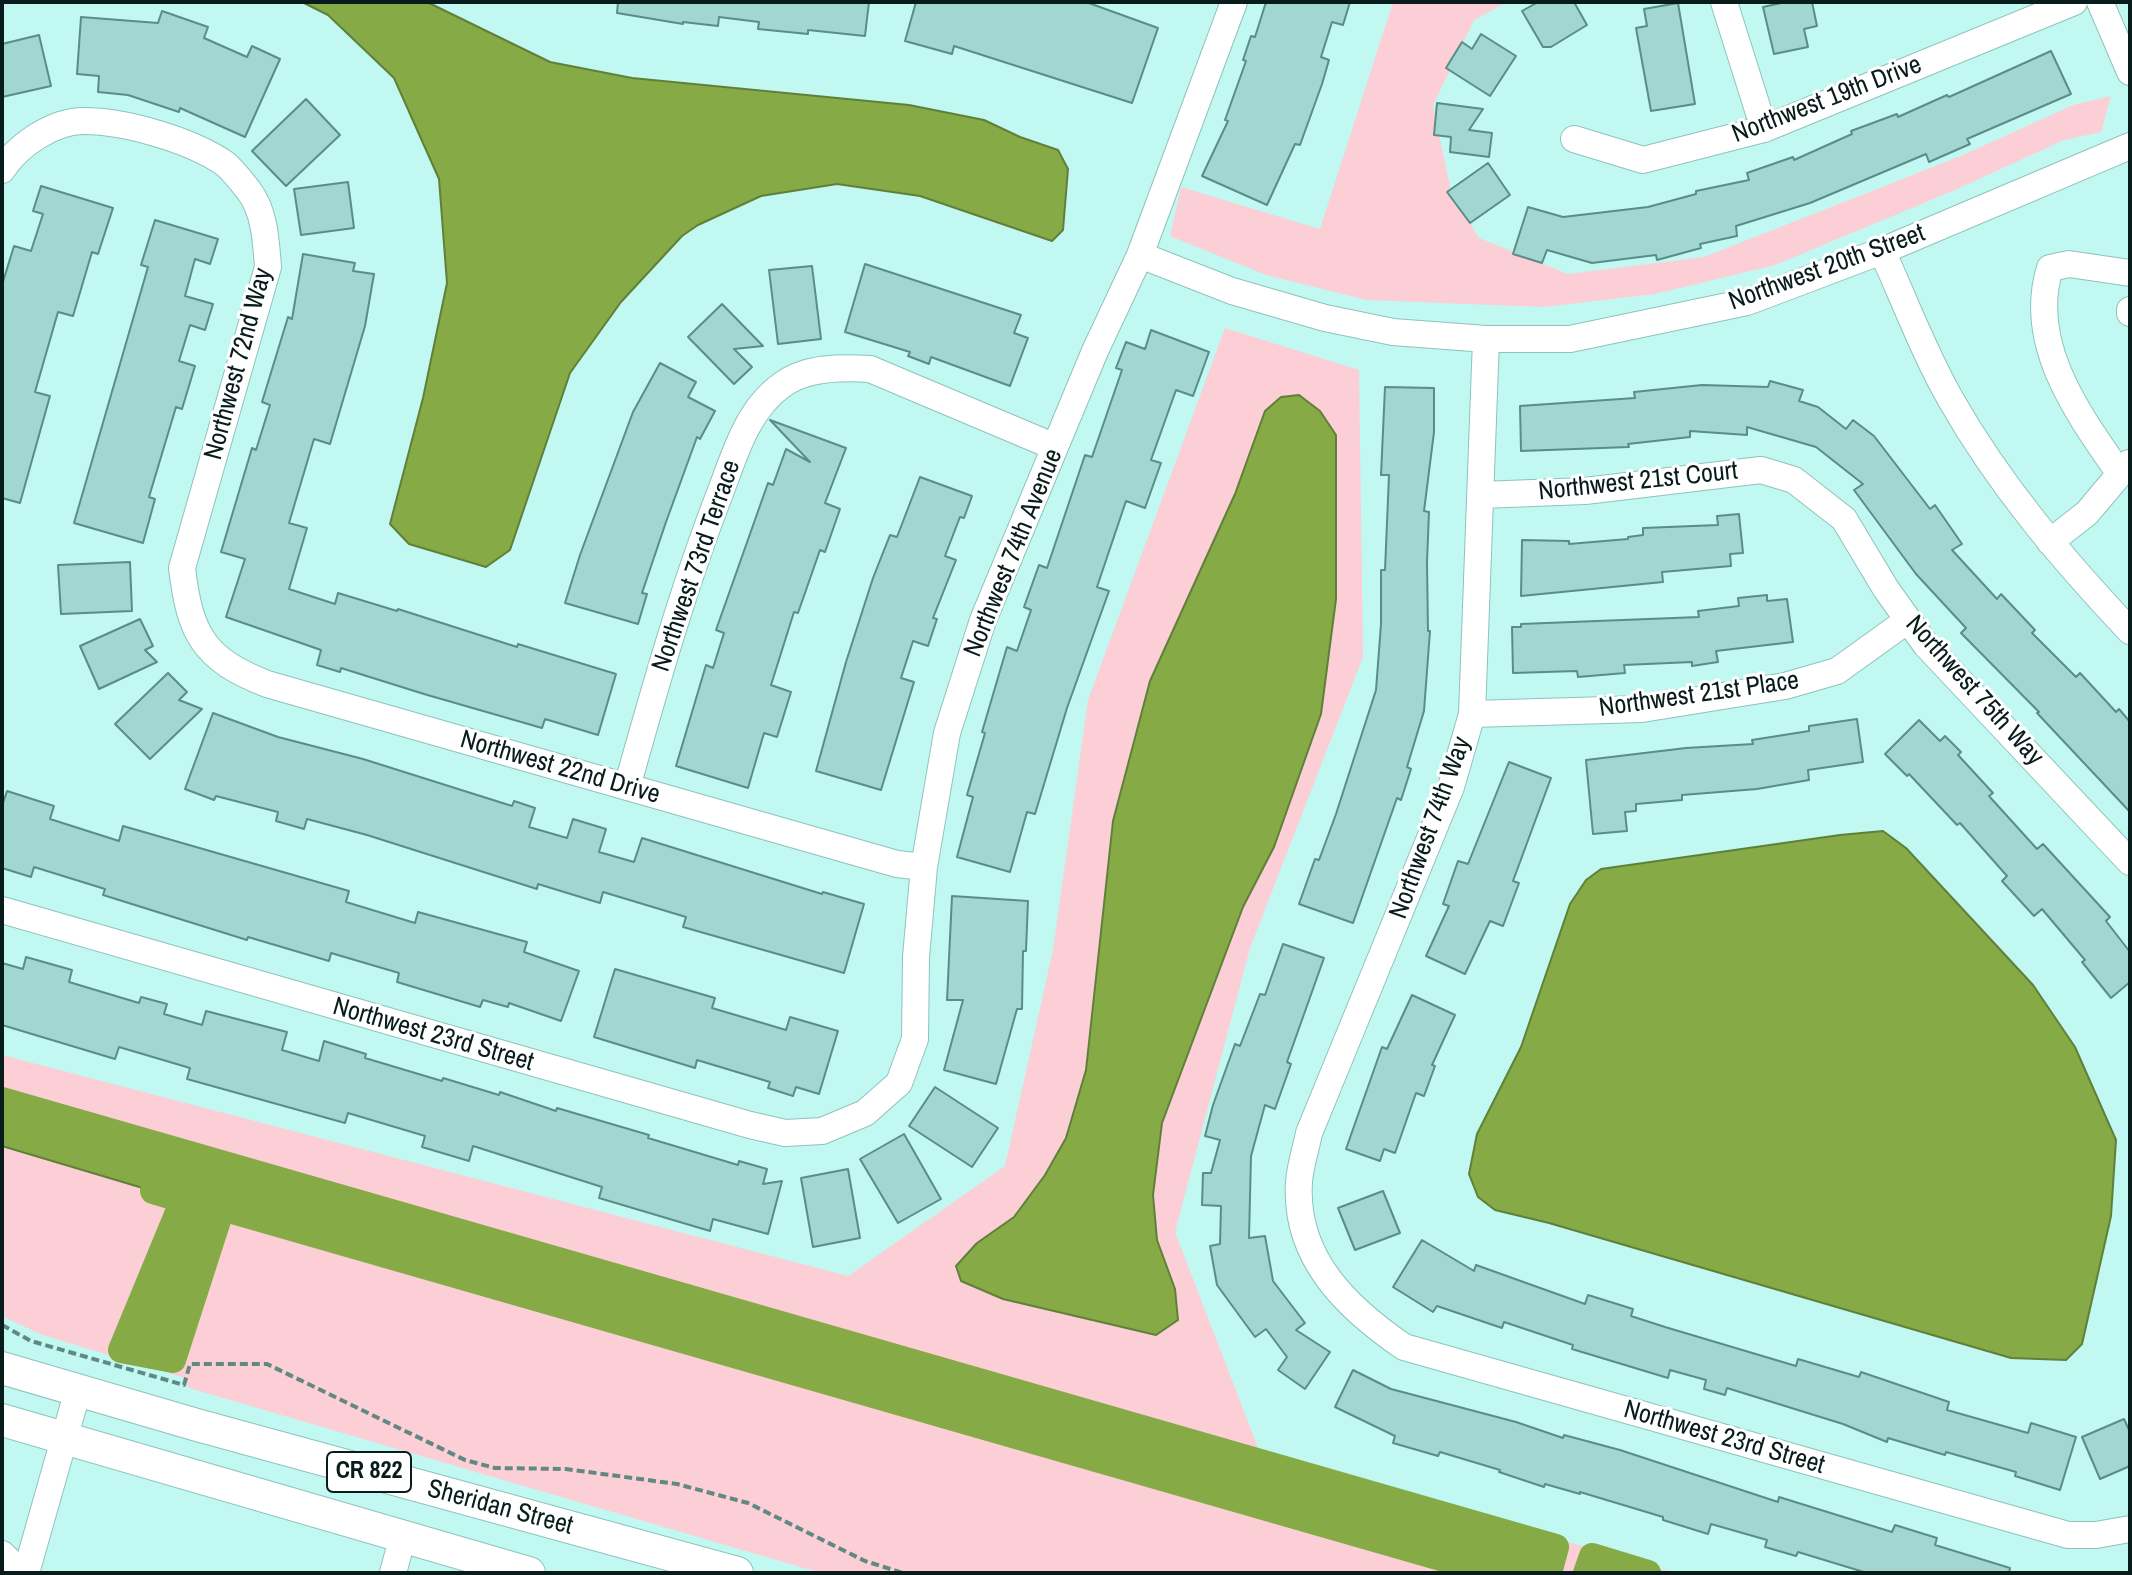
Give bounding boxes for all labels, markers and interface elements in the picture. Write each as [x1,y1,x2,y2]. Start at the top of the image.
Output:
street label: Northwest 19th Drive [1728,50,1926,150]
street label: Northwest 20th Street [1725,218,1929,318]
street label: Northwest 72nd Way [198,265,280,463]
street label: Northwest 74th Avenue [958,445,1070,661]
street label: Northwest 73rd Terrace [646,456,748,676]
street label: Northwest 21st Court [1537,456,1739,508]
street label: Northwest 75th Way [1898,610,2050,772]
street label: Northwest 21st Place [1597,666,1801,724]
street label: Northwest 22nd Drive [457,725,663,811]
street label: Northwest 74th Way [1384,733,1478,923]
street label: Northwest 23rd Street [329,991,537,1079]
street label: Northwest 23rd Street [1620,1394,1828,1482]
road number: CR 822 [327,1452,411,1492]
street label: Sheridan Street [424,1474,576,1542]

